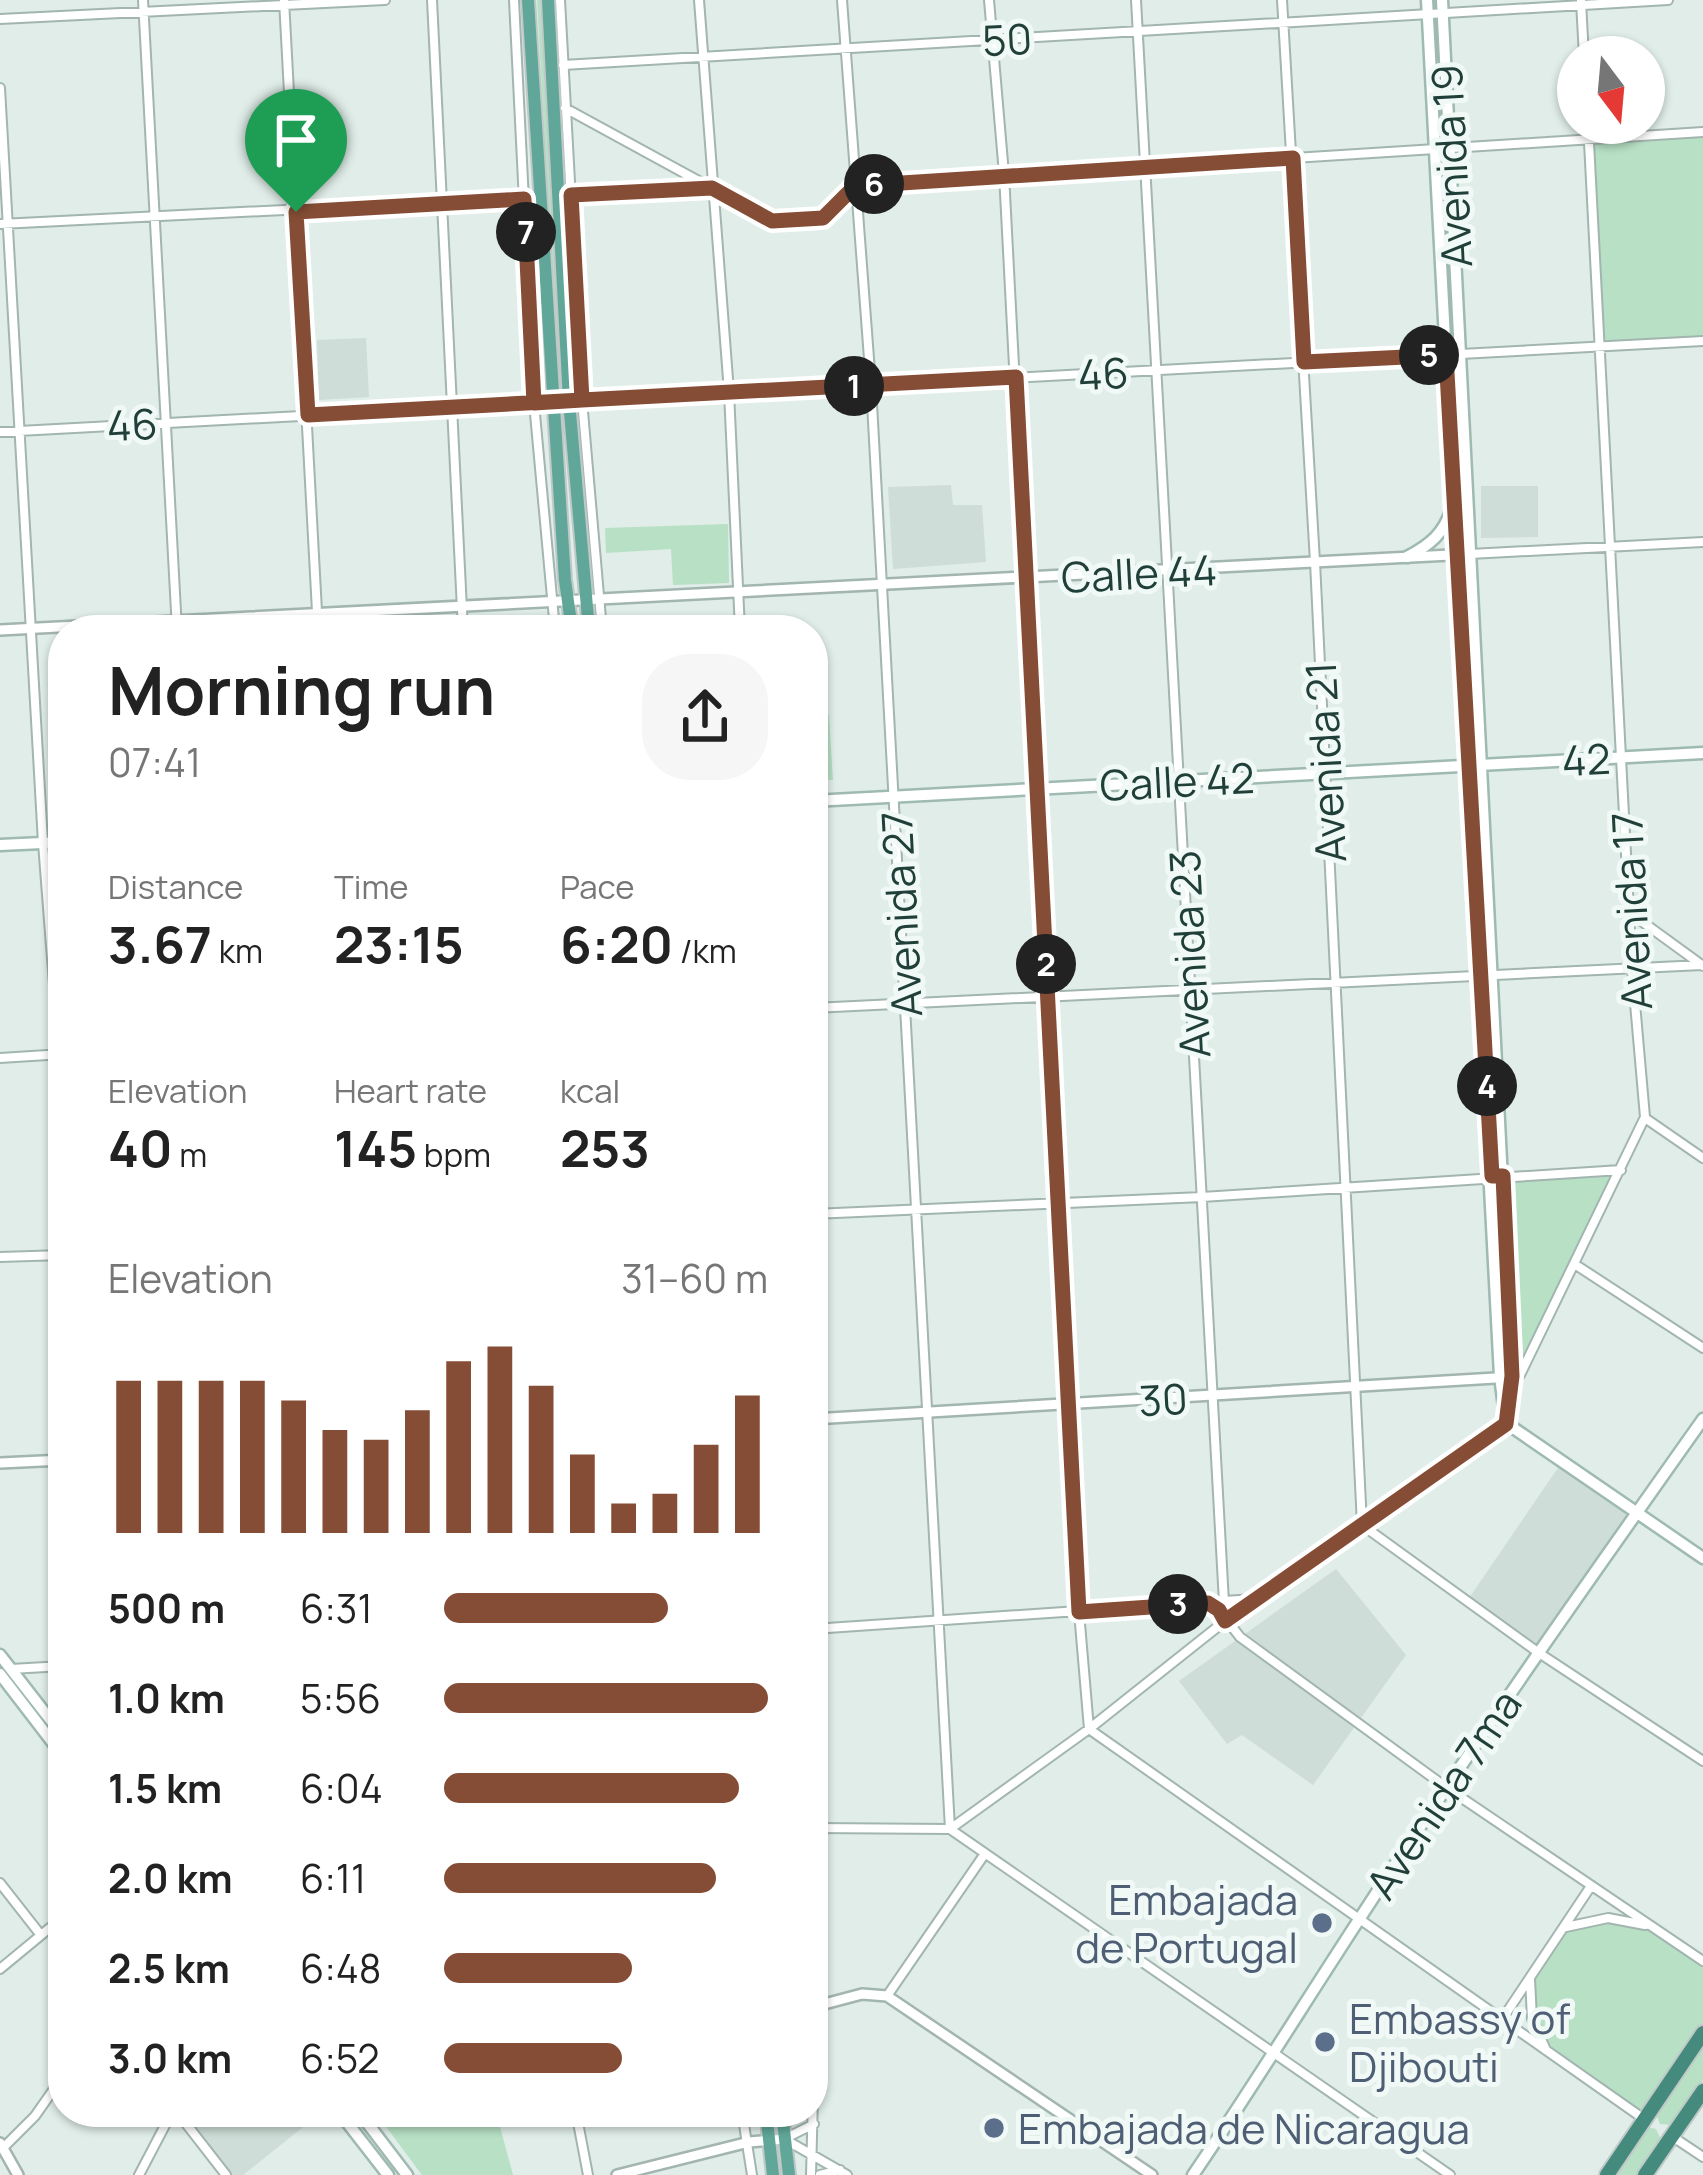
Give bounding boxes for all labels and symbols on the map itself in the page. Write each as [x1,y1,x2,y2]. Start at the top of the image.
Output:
street label: 50 [981,9,1033,69]
north arrow [1557,36,1665,144]
street label: Avenida 19 [1417,63,1485,269]
pin [245,89,347,212]
pin: 6 [844,154,904,214]
pin: 7 [496,202,556,262]
pin: 5 [1399,325,1459,385]
street label: 46 [1076,343,1130,403]
pin: 1 [824,356,884,416]
street label: 46 [105,394,159,454]
street label: Calle 44 [1060,540,1218,606]
street label: Avenida 21 [1291,660,1359,864]
street label: 42 [1560,729,1612,789]
street label: Calle 42 [1098,748,1256,814]
street label: Avenida 27 [867,810,935,1018]
street label: Avenida 17 [1597,811,1665,1011]
street label: Avenida 23 [1155,849,1223,1059]
pin: 2 [1016,934,1076,994]
pin: 4 [1457,1056,1517,1116]
street label: 30 [1137,1369,1189,1429]
pin: 3 [1148,1574,1208,1634]
street label: Avenida 7ma [1352,1678,1534,1910]
place label: Embajada de Portugal [1075,1870,1298,1976]
marker: Embajada de Portugal [1309,1910,1335,1936]
place label: Embassy of Djibouti [1349,1989,1570,2095]
marker: Embassy of Djibouti [1312,2029,1338,2055]
place label: Embajada de Nicaragua [1018,2099,1470,2157]
marker: Embajada de Nicaragua [981,2115,1007,2141]

